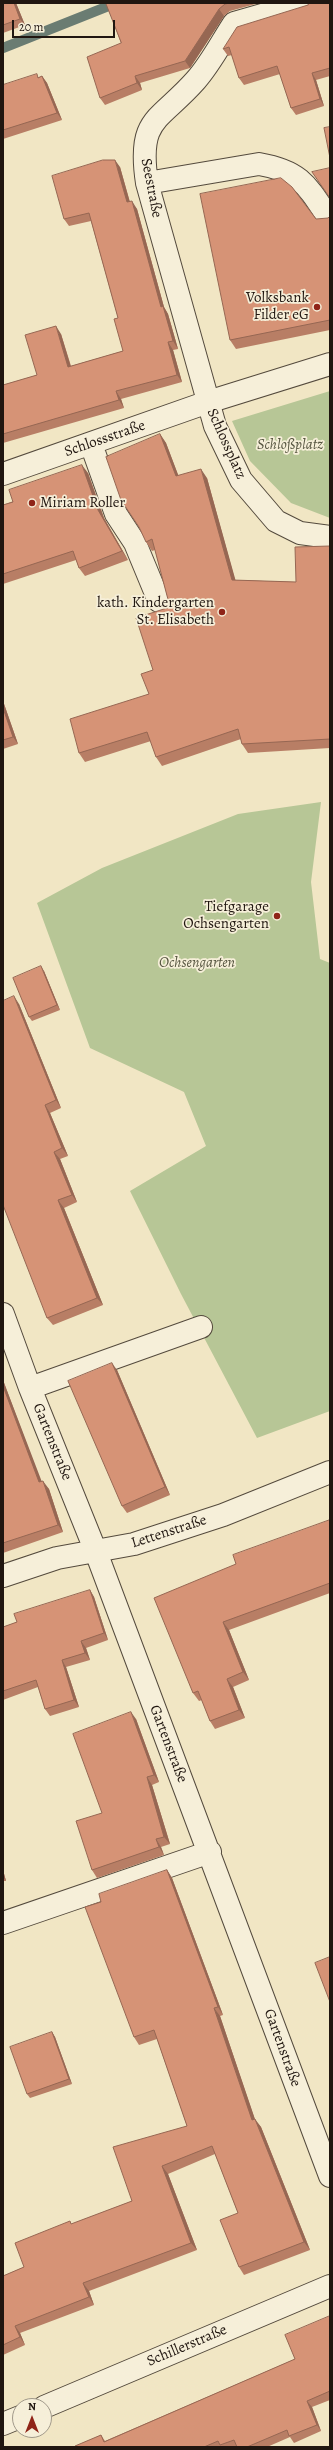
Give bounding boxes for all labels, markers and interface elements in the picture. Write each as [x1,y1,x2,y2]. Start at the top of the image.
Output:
scale bar [14,12,117,38]
text: 20 m [19,19,43,35]
street label: Seestraße [136,157,166,219]
place label: Volksbank Filder eG [246,289,309,324]
marker: Volksbank Filder eG [312,302,322,312]
street label: Schlossplatz [202,406,250,482]
street label: Schlossstraße [62,417,148,461]
park label: Schloßplatz [257,436,323,454]
place label: Miriam Roller [40,494,125,512]
marker: Miriam Roller [27,498,37,508]
place label: kath. Kindergarten St. Elisabeth [97,594,214,629]
marker: kath. Kindergarten St. Elisabeth [217,607,227,617]
place label: Tiefgarage Ochsengarten [183,898,269,933]
marker: Tiefgarage Ochsengarten [272,911,282,921]
park label: Ochsengarten [159,954,235,972]
street label: Gartenstraße [28,1401,76,1483]
street label: Lettenstraße [129,1511,209,1553]
street label: Gartenstraße [145,1703,191,1785]
street label: Gartenstraße [260,2007,304,2089]
street label: Schillerstraße [144,2321,230,2371]
north arrow [12,2398,52,2438]
text: N [28,2399,36,2414]

